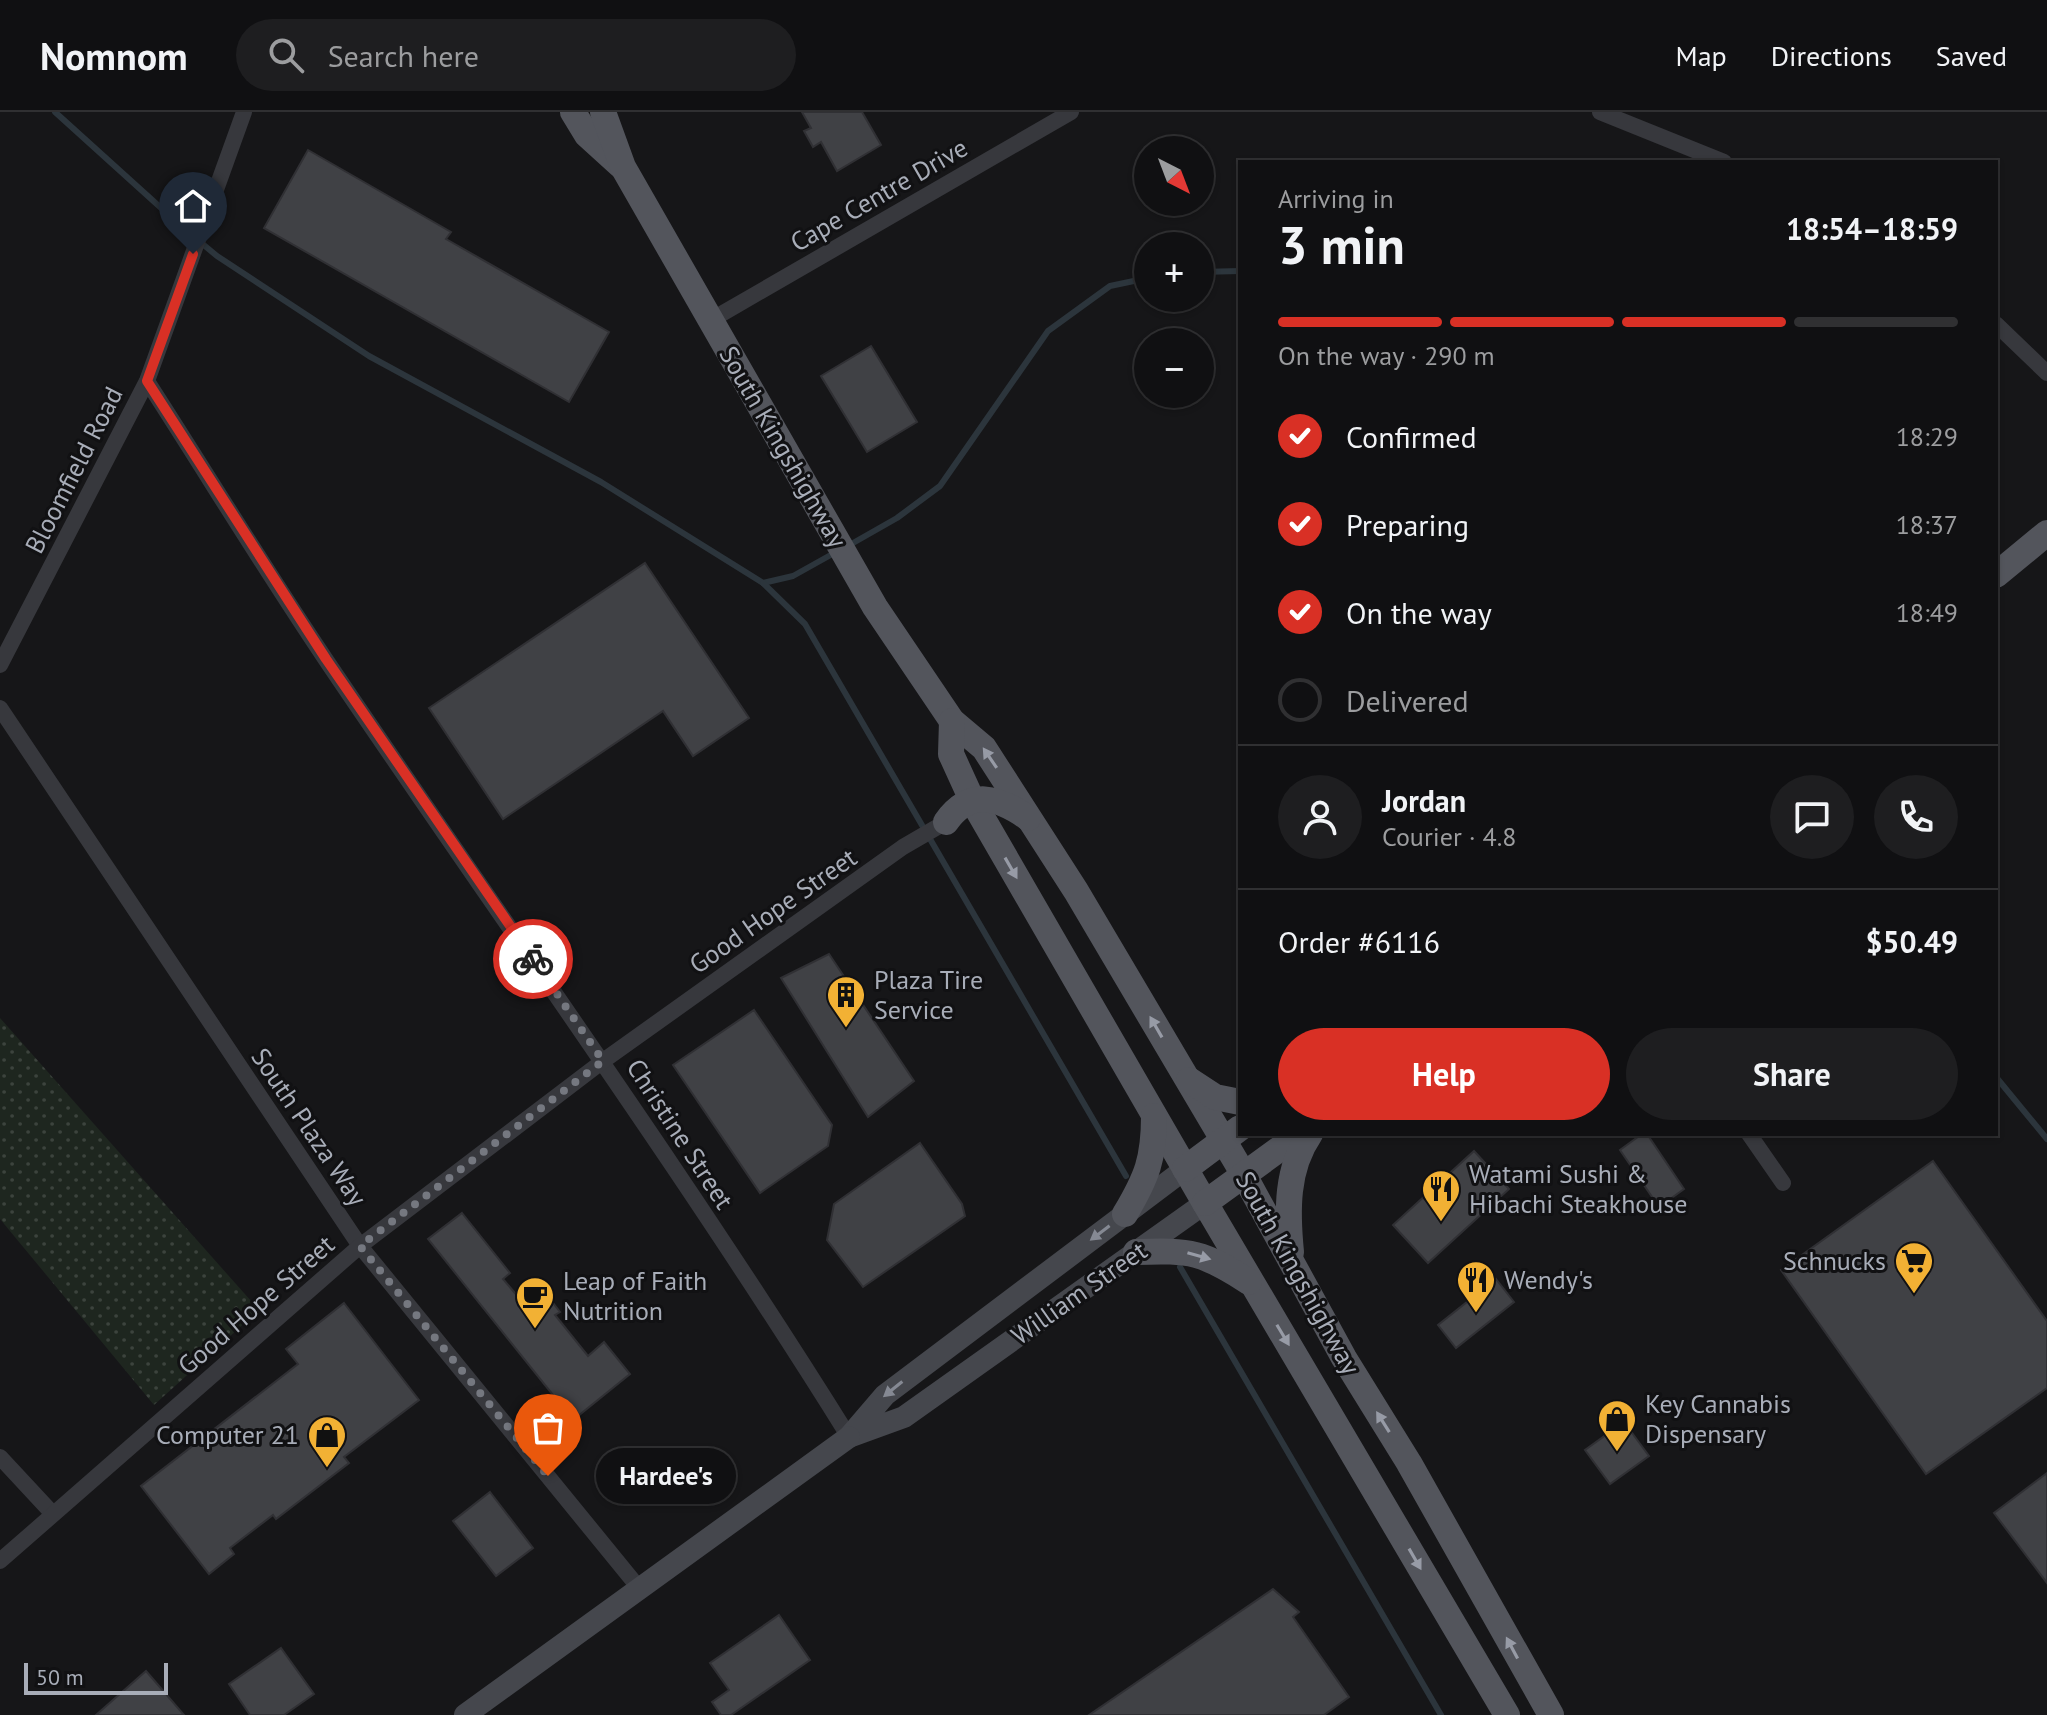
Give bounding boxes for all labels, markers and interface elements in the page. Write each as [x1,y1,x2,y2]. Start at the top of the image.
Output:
search box [236,19,796,91]
text: Nomnom [40,31,188,80]
icon: search [264,33,308,77]
text: Search here [328,36,479,75]
text: Map [1676,37,1727,74]
text: Directions [1771,37,1892,74]
text: Saved [1936,37,2007,74]
street label: Cape Centre Drive [784,131,973,259]
north arrow [1134,136,1214,216]
map controls [1134,136,1214,408]
pin [159,172,227,254]
text: Arriving in [1278,182,1394,215]
icon: home [171,184,215,228]
text: 18:54–18:59 [1786,209,1958,248]
text: 3 min [1278,211,1405,278]
button: + [1134,232,1214,312]
button: − [1134,328,1214,408]
text: On the way · 290 m [1278,339,1495,372]
street label: South Kingshighway [712,340,855,553]
street label: Bloomfield Road [17,381,130,559]
icon: check [1278,414,1322,458]
text: Confirmed [1346,417,1477,456]
text: 18:29 [1896,420,1958,453]
icon: check [1278,502,1322,546]
text: Preparing [1346,505,1469,544]
text: 18:37 [1896,508,1958,541]
icon: check [1278,590,1322,634]
text: On the way [1346,593,1492,632]
text: 18:49 [1896,596,1958,629]
text: Delivered [1346,681,1469,720]
one-way arrow [983,747,998,768]
button: person [1278,775,1362,859]
button: chat [1770,775,1854,859]
button: phone [1874,775,1958,859]
text: Jordan [1382,781,1466,820]
text: Courier · 4.8 [1382,820,1516,853]
street label: Good Hope Street [683,841,863,981]
one-way arrow [1004,857,1018,880]
courier [493,919,573,999]
text: Order #6116 [1278,922,1440,961]
text: $50.49 [1866,922,1958,961]
icon: bike [511,937,555,981]
place label: Plaza Tire Service [874,963,983,1026]
building icon: Plaza Tire Service [825,974,867,1029]
one-way arrow [1149,1016,1163,1038]
button: Help [1278,1028,1610,1120]
button: Share [1626,1028,1958,1120]
street label: South Plaza Way [245,1042,374,1212]
street label: Christine Street [620,1052,741,1215]
place label: Watami Sushi & Hibachi Steakhouse [1469,1157,1687,1220]
street label: South Kingshighway [1229,1165,1368,1380]
restaurant icon: Watami Sushi & Hibachi Steakhouse [1420,1168,1462,1223]
one-way arrow [1090,1224,1110,1240]
street label: Good Hope Street [171,1228,341,1382]
street label: William Street [1005,1234,1153,1351]
supermarket icon: Schnucks [1893,1240,1935,1295]
place label: Schnucks [1783,1244,1886,1277]
one-way arrow [1187,1250,1211,1263]
restaurant icon: Wendy's [1455,1259,1497,1314]
place label: Wendy's [1504,1263,1593,1296]
place label: Leap of Faith Nutrition [563,1264,707,1327]
cafe icon: Leap of Faith Nutrition [514,1275,556,1330]
one-way arrow [1276,1324,1290,1346]
one-way arrow [883,1380,903,1397]
place label: Key Cannabis Dispensary [1645,1387,1791,1450]
pin [514,1394,582,1476]
shop icon: Key Cannabis Dispensary [1596,1398,1638,1453]
icon: bag [526,1406,570,1450]
one-way arrow [1377,1411,1391,1433]
shop icon: Computer 21 [306,1414,348,1469]
place label: Computer 21 [156,1418,299,1451]
callout: Hardee's [596,1448,736,1504]
text: Hardee's [619,1459,713,1492]
one-way arrow [1408,1548,1422,1570]
one-way arrow [1505,1636,1518,1659]
scale bar [24,1659,168,1695]
text: 50 m [36,1663,84,1691]

